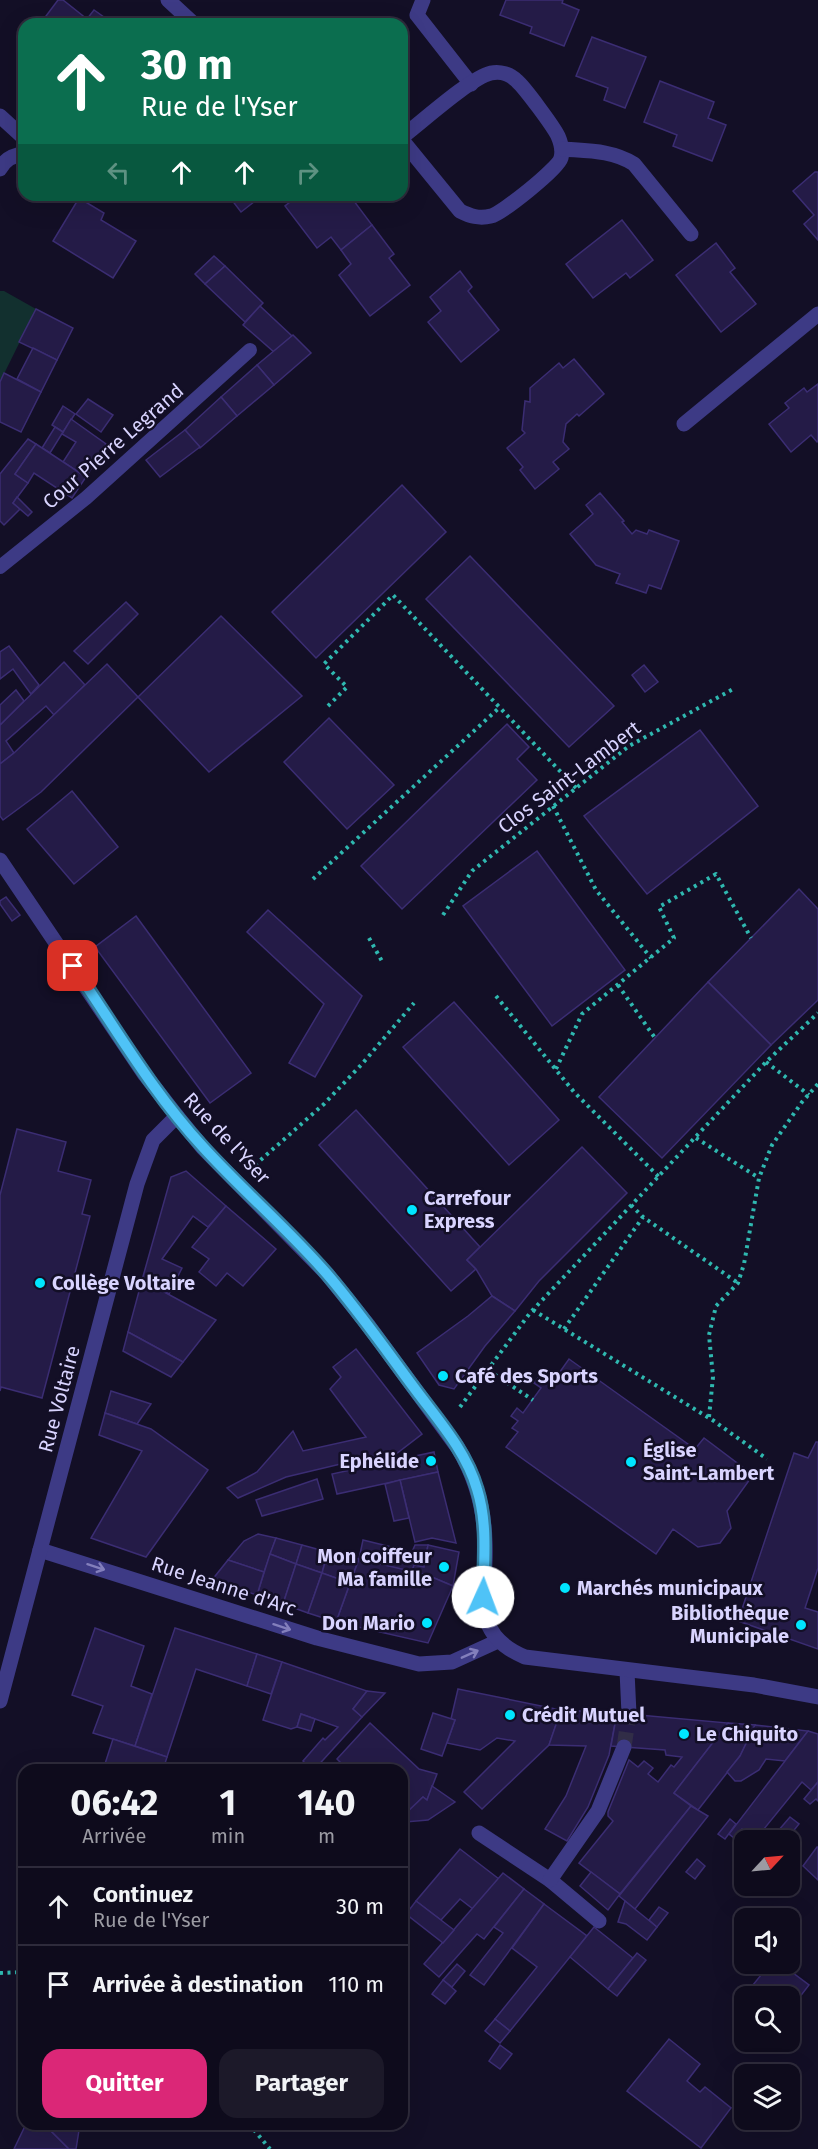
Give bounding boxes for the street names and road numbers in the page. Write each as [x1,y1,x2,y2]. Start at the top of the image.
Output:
street label: Cour Pierre Legrand [38,378,188,514]
street label: Clos Saint-Lambert [493,715,646,838]
street label: Rue de l'Yser [179,1087,276,1189]
street label: Rue Voltaire [33,1343,85,1455]
street label: Rue Jeanne d'Arc [148,1551,300,1621]

